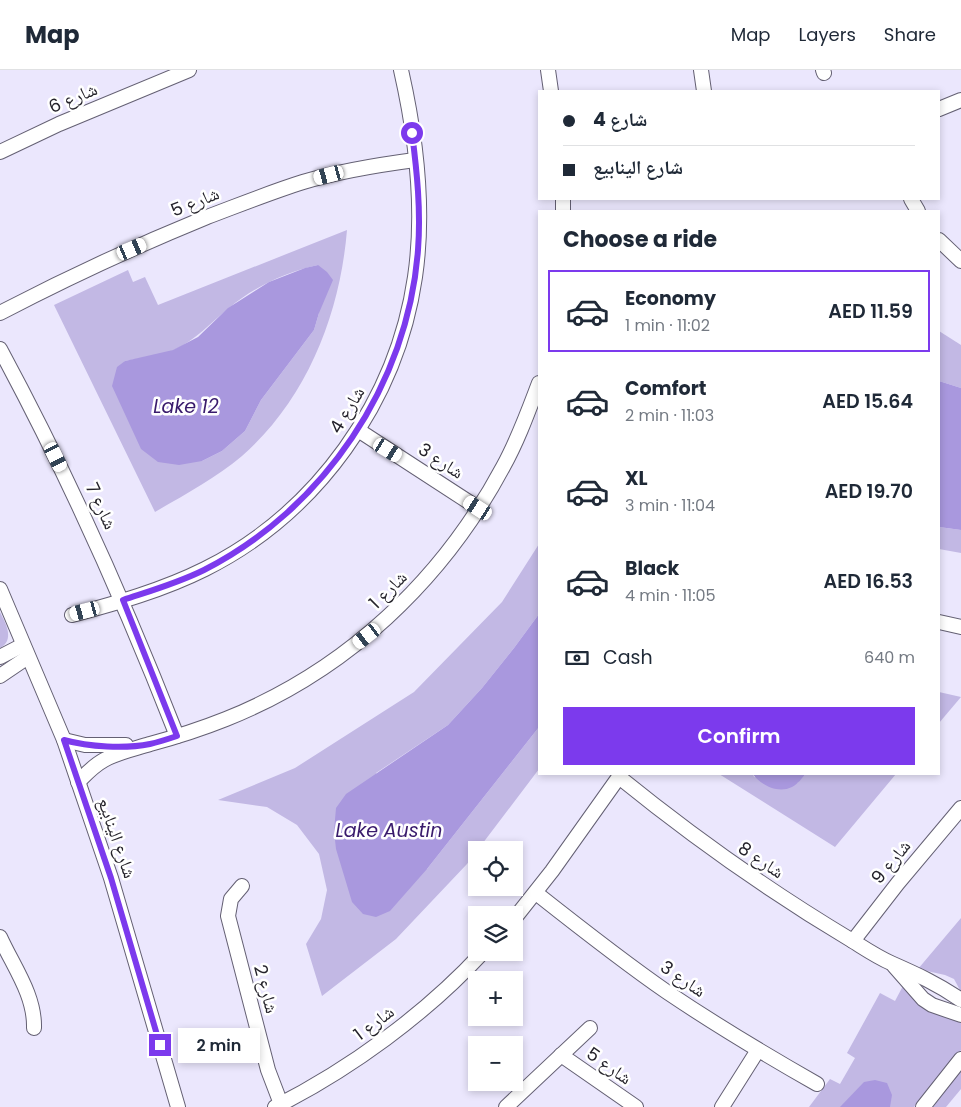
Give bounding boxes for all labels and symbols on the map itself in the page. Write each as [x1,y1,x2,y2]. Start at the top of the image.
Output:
street label: شارع 6 [45,76,101,119]
route start [401,122,423,144]
car [312,164,345,186]
street label: شارع 5 [167,181,223,223]
car [115,236,148,262]
street label: شارع 4 [323,382,370,438]
water label: Lake 12 [153,393,219,420]
car [371,436,404,464]
street label: شارع 3 [414,437,469,485]
car [42,440,69,474]
street label: شارع 7 [80,478,123,533]
car [461,494,494,522]
street label: شارع 1 [363,565,412,614]
car [68,600,101,622]
car [350,621,383,651]
street label: شارع الينابيع [92,794,143,881]
water label: Lake Austin [336,817,442,844]
street label: شارع 9 [865,834,916,889]
street label: شارع 8 [733,835,789,884]
street label: شارع 3 [656,954,711,1003]
street label: شارع 2 [248,962,285,1016]
street label: شارع 1 [348,999,399,1046]
callout: 2 min [178,1028,260,1062]
route end [149,1034,171,1056]
street label: شارع 5 [581,1041,637,1090]

